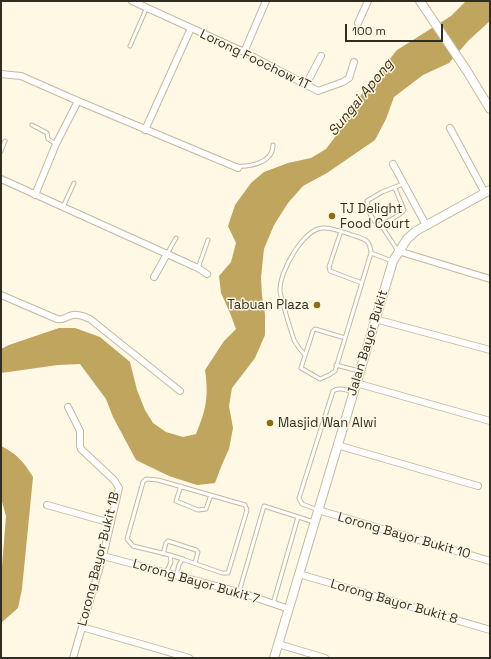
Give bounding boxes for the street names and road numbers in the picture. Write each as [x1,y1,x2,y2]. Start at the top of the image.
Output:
street label: Lorong Foochow 1T [197,26,313,94]
street label: Jalan Bayor Bukit [345,288,391,398]
street label: Lorong Bayor Bukit 1B [75,490,123,628]
street label: Lorong Bayor Bukit 10 [336,510,472,562]
street label: Lorong Bayor Bukit 7 [131,556,261,608]
street label: Lorong Bayor Bukit 8 [329,576,459,628]

